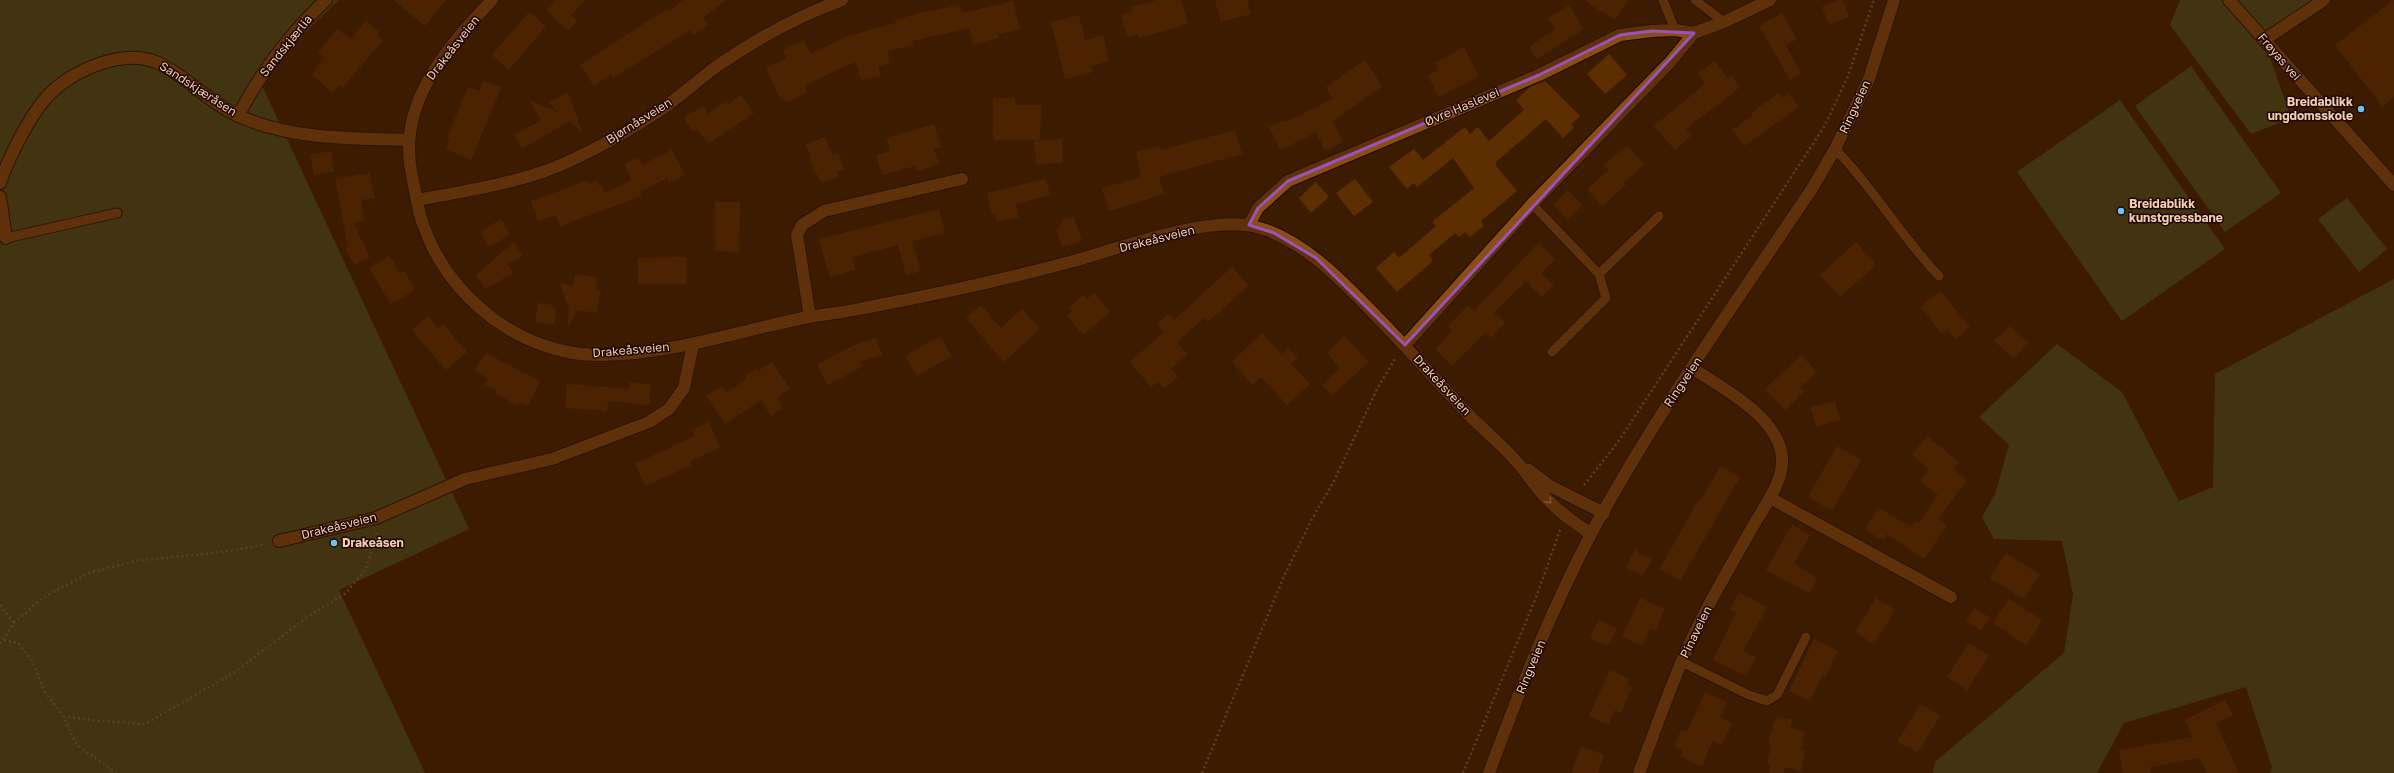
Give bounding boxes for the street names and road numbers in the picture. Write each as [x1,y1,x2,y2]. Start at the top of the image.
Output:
street label: Sandskjærlia [256,12,315,80]
street label: Drakeåsveien [423,13,482,83]
street label: Frøyas vei [2255,30,2304,83]
street label: Sandskjæråsen [157,58,240,119]
street label: Ringveien [1836,78,1873,136]
street label: Øvre Haslevei [1422,84,1501,129]
street label: Bjørnåsveien [603,94,674,147]
street label: Drakeåsveien [1118,222,1196,255]
street label: Drakeåsveien [592,339,670,360]
street label: Drakeåsveien [1410,351,1474,418]
street label: Ringveien [1660,354,1705,410]
street label: Drakeåsveien [300,509,378,542]
street label: Pinaveien [1677,603,1715,660]
street label: Ringveien [1512,638,1549,696]

